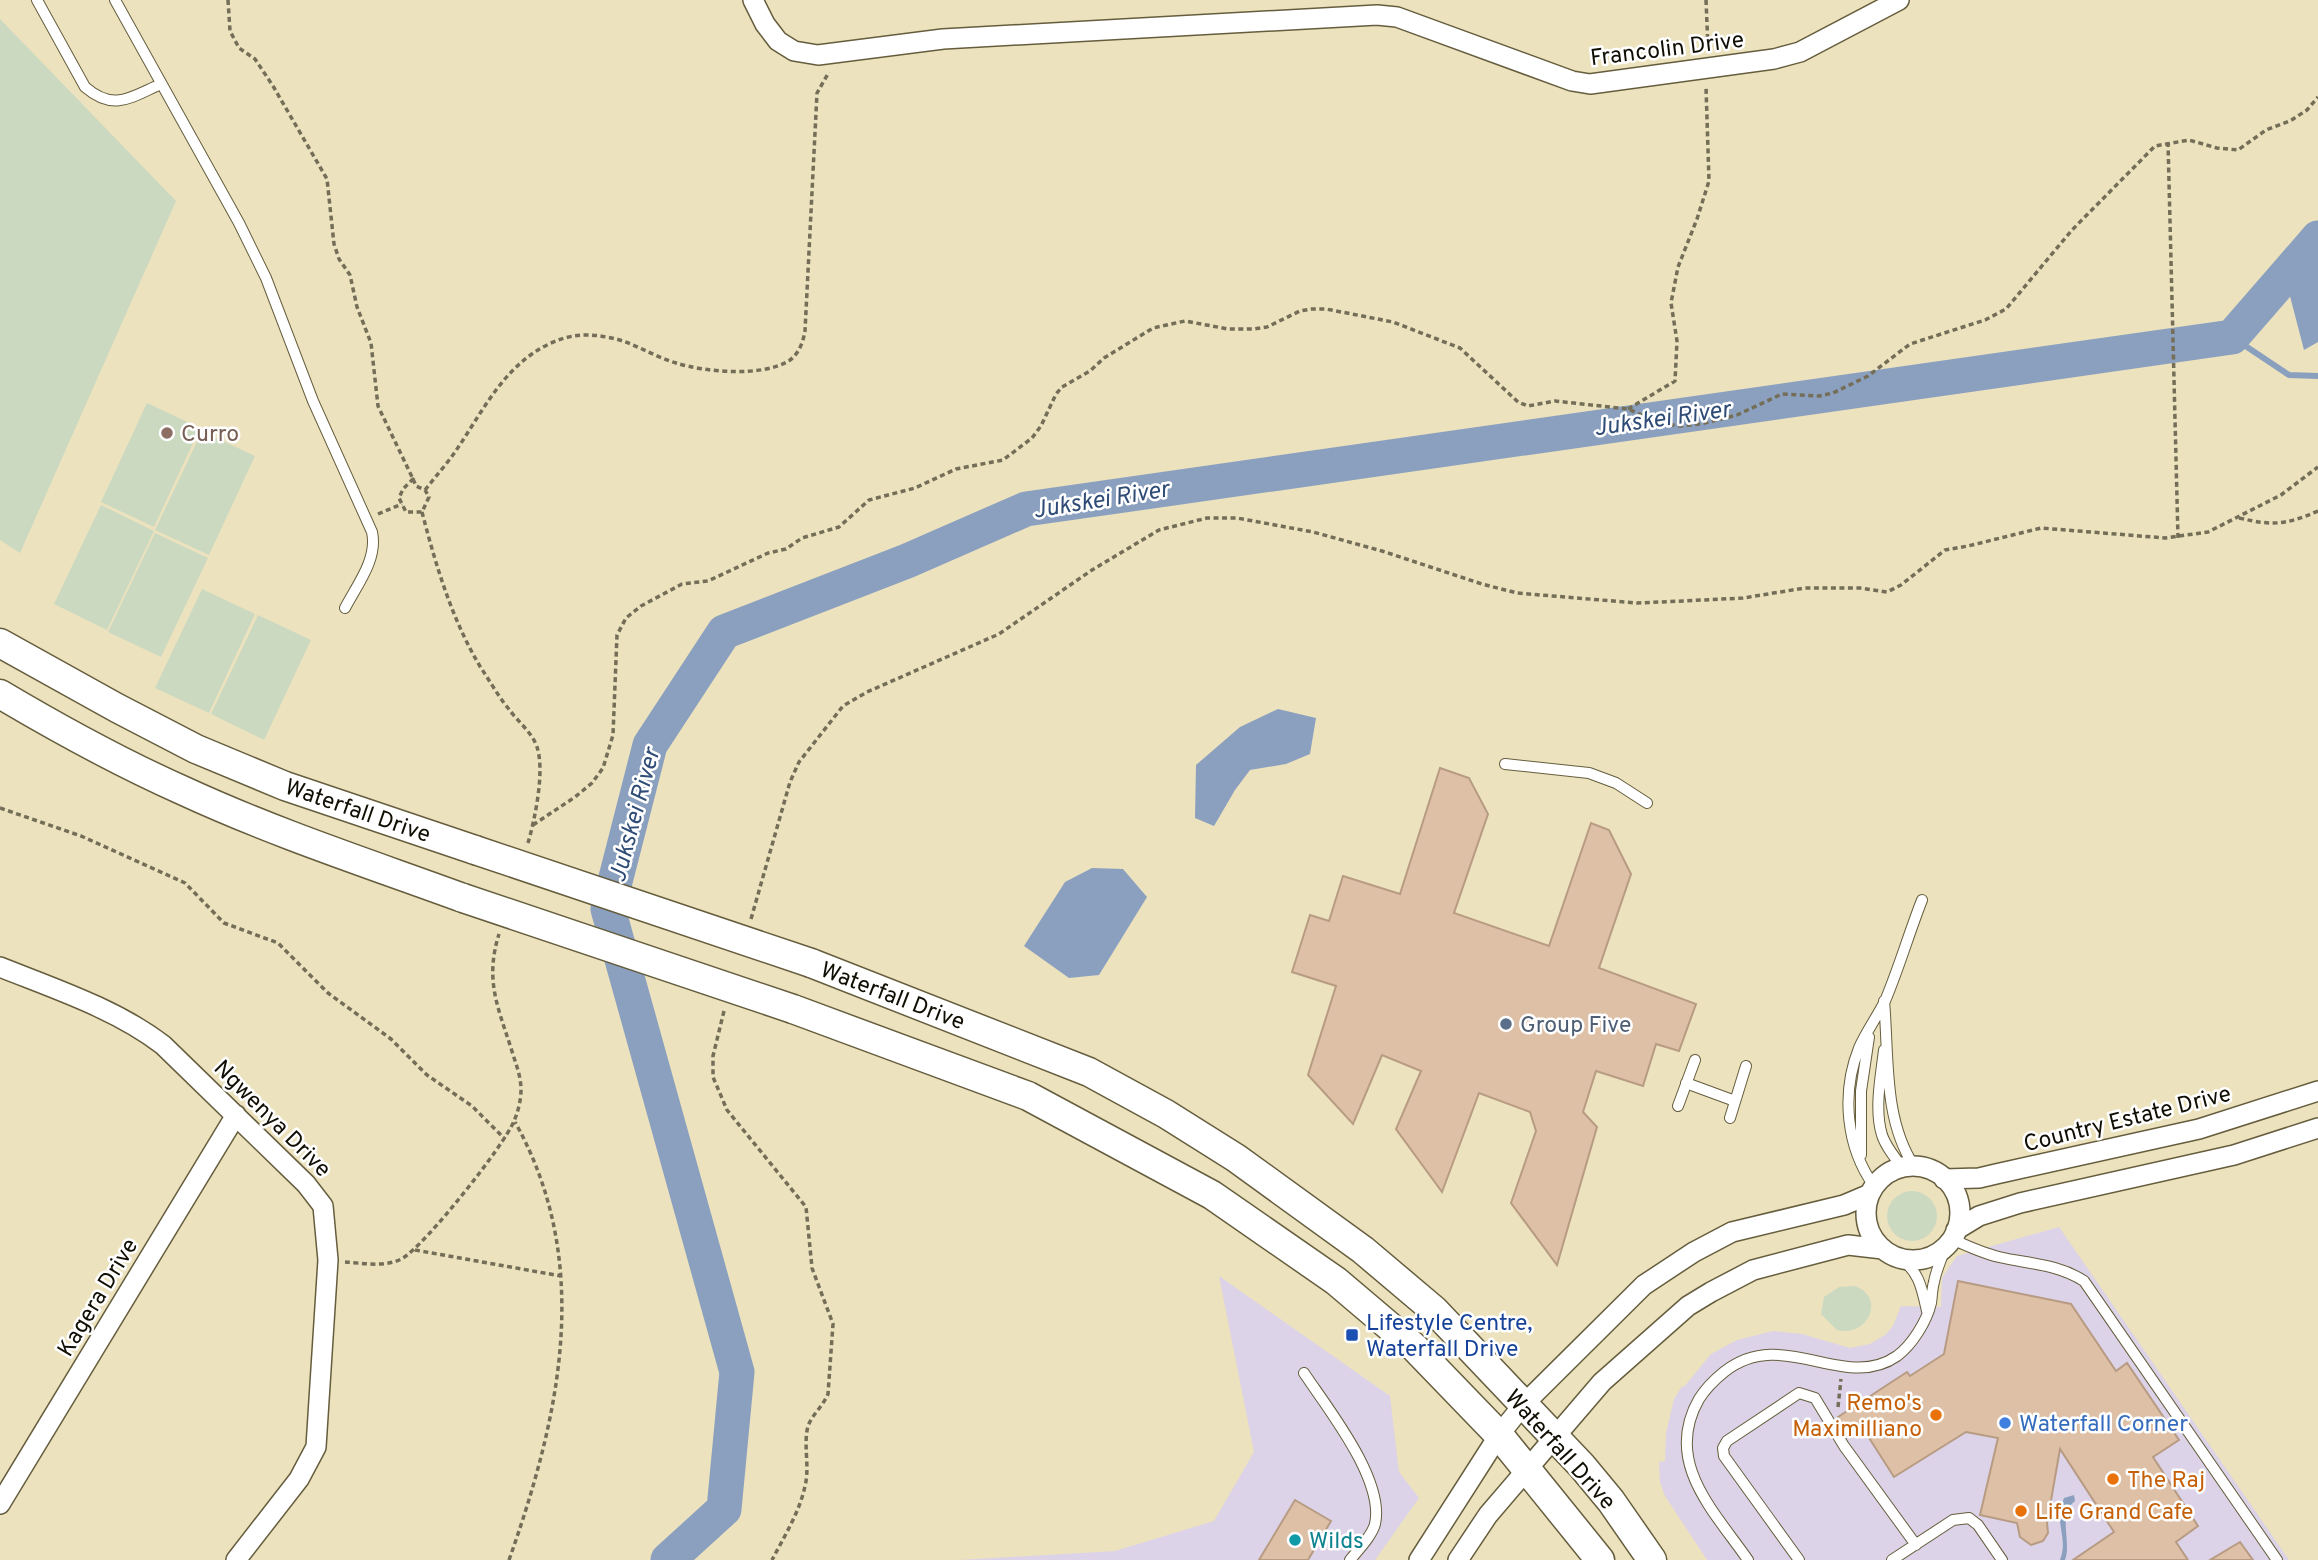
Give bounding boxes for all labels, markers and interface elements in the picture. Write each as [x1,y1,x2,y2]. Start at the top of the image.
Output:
street label: Francolin Drive [1589,27,1746,74]
water label: Jukskei River [1592,395,1734,444]
place label: Curro [181,421,239,450]
marker: Curro [159,425,175,441]
water label: Jukskei River [1031,475,1173,527]
water label: Jukskei River [604,743,669,886]
street label: Waterfall Drive [280,774,434,851]
street label: Waterfall Drive [816,957,968,1038]
place label: Group Five [1520,1012,1631,1041]
marker: Group Five [1498,1016,1514,1032]
street label: Ngwenya Drive [206,1055,336,1185]
street label: Country Estate Drive [2021,1081,2234,1160]
street label: Kagera Drive [52,1234,146,1363]
place label: Lifestyle Centre, Waterfall Drive [1366,1310,1533,1365]
marker: Lifestyle Centre, Waterfall Drive [1344,1327,1360,1343]
street label: Waterfall Drive [1497,1384,1621,1517]
place label: Remo's Maximilliano [1792,1390,1922,1445]
marker: Remo's Maximilliano [1928,1407,1944,1423]
place label: Waterfall Corner [2019,1411,2188,1440]
marker: Waterfall Corner [1997,1415,2013,1431]
place label: The Raj [2127,1467,2205,1496]
marker: The Raj [2105,1471,2121,1487]
place label: Life Grand Cafe [2035,1499,2193,1528]
marker: Life Grand Cafe [2013,1503,2029,1519]
place label: Wilds [1309,1528,1364,1557]
marker: Wilds [1287,1532,1303,1548]

